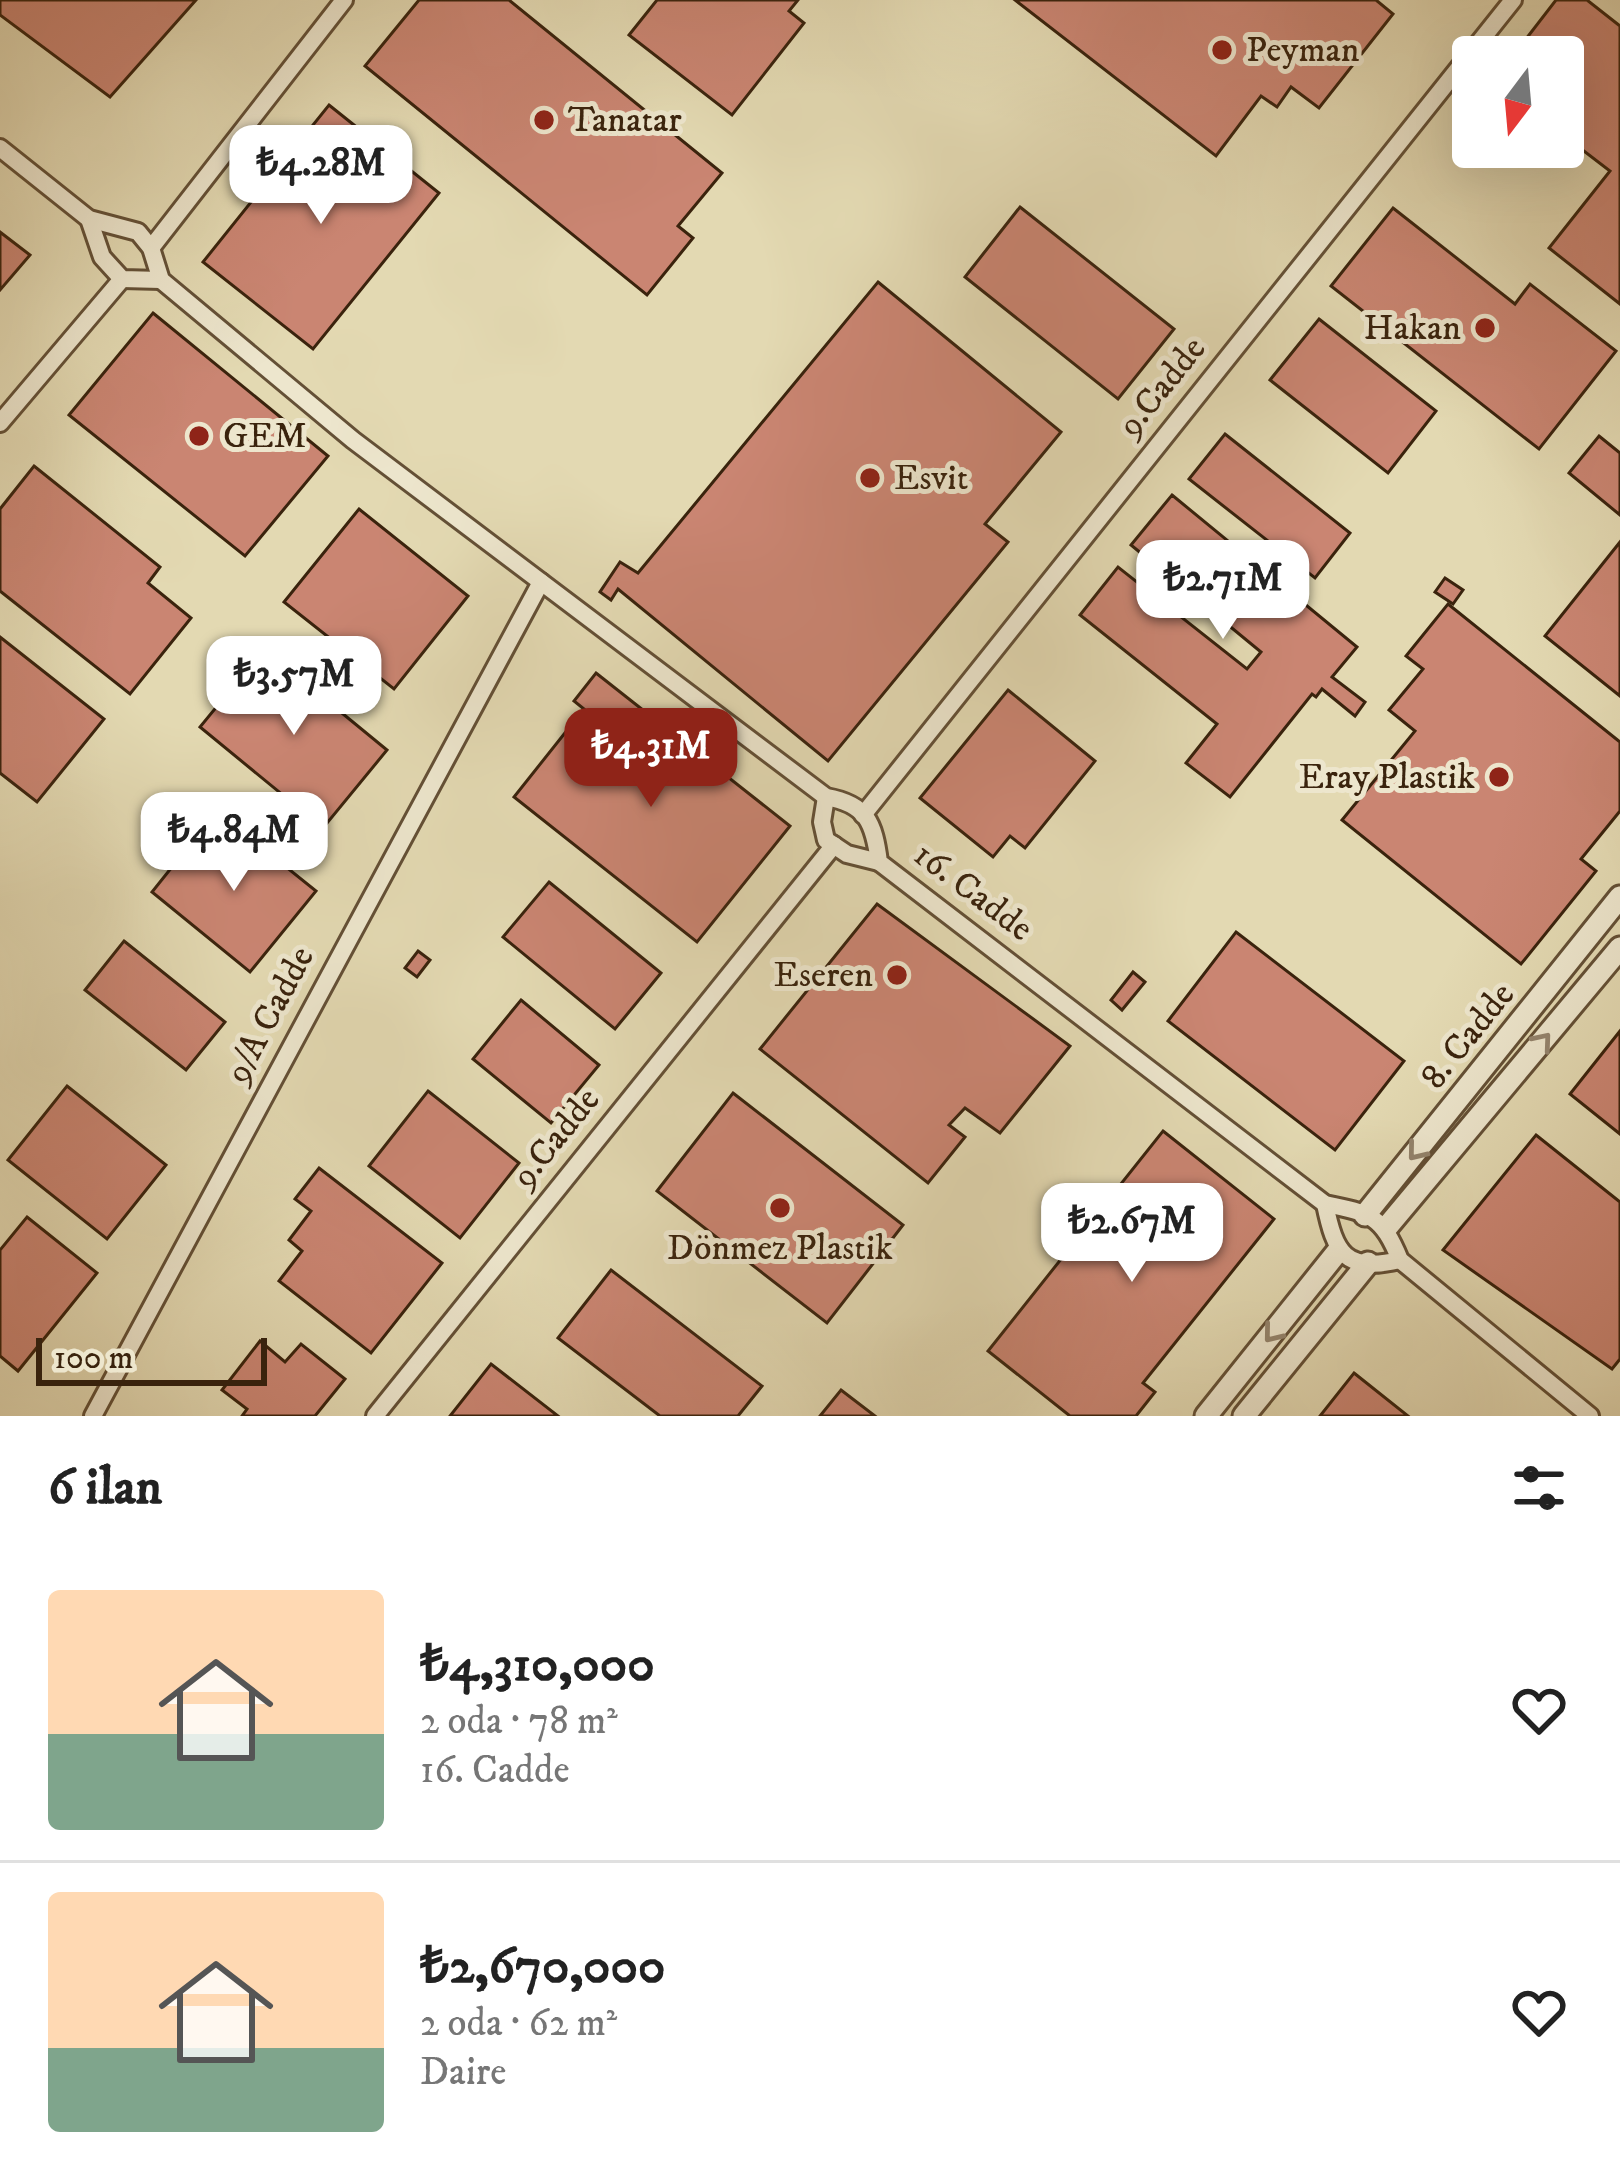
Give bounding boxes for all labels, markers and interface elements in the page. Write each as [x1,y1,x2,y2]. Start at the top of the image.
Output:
place label: Peyman [1246,28,1360,73]
north arrow [1452,36,1584,168]
map controls [1452,36,1584,168]
marker: Peyman [1209,37,1235,63]
place label: Tanatar [568,98,682,143]
marker: Tanatar [531,107,557,133]
pin: ₺4.28M [223,125,419,227]
text: ₺4.28M [256,139,386,188]
place label: Hakan [1364,306,1461,351]
marker: Hakan [1472,315,1498,341]
street label: 9.Cadde [1107,328,1216,448]
place label: GEM [223,414,307,459]
marker: GEM [186,423,212,449]
place label: Esvit [894,456,968,501]
marker: Esvit [857,465,883,491]
pin: ₺2.71M [1125,540,1321,642]
text: ₺2.71M [1163,554,1283,603]
pin: ₺3.57M [196,636,392,738]
text: ₺3.57M [233,650,355,699]
pin: ₺4.31M [553,708,749,810]
text: ₺4.31M [591,722,711,771]
place label: Eray Plastik [1299,755,1475,800]
marker: Eray Plastik [1486,764,1512,790]
pin: ₺4.84M [136,792,332,894]
text: ₺4.84M [168,806,300,855]
street label: 16. Cadde [904,832,1042,952]
street label: 9/A Cadde [214,939,325,1093]
place label: Eseren [773,953,873,998]
marker: Eseren [884,962,910,988]
street label: 8. Cadde [1411,974,1525,1098]
one-way arrow [1529,1033,1551,1055]
street label: 9.Cadde [501,1079,610,1199]
one-way arrow [1409,1139,1431,1161]
pin: ₺2.67M [1034,1183,1230,1285]
marker: Dönmez Plastik [767,1195,793,1221]
text: ₺2.67M [1068,1197,1196,1246]
place label: Dönmez Plastik [667,1226,893,1271]
one-way arrow [1265,1320,1286,1342]
scale bar [36,1332,267,1385]
text: 100 m [54,1338,133,1379]
icon: filters [1506,1455,1572,1521]
text: 6 ilan [48,1456,162,1520]
text: ₺4,310,000 [420,1633,655,1697]
icon: home [144,1638,288,1782]
icon: heart [1506,1677,1572,1743]
text: 2 oda · 78 m² [420,1697,618,1746]
text: 16. Cadde [420,1746,570,1795]
text: ₺2,670,000 [420,1935,665,1999]
icon: home [144,1940,288,2084]
icon: heart [1506,1979,1572,2045]
text: 2 oda · 62 m² [420,1999,617,2048]
text: Daire [420,2048,506,2097]

